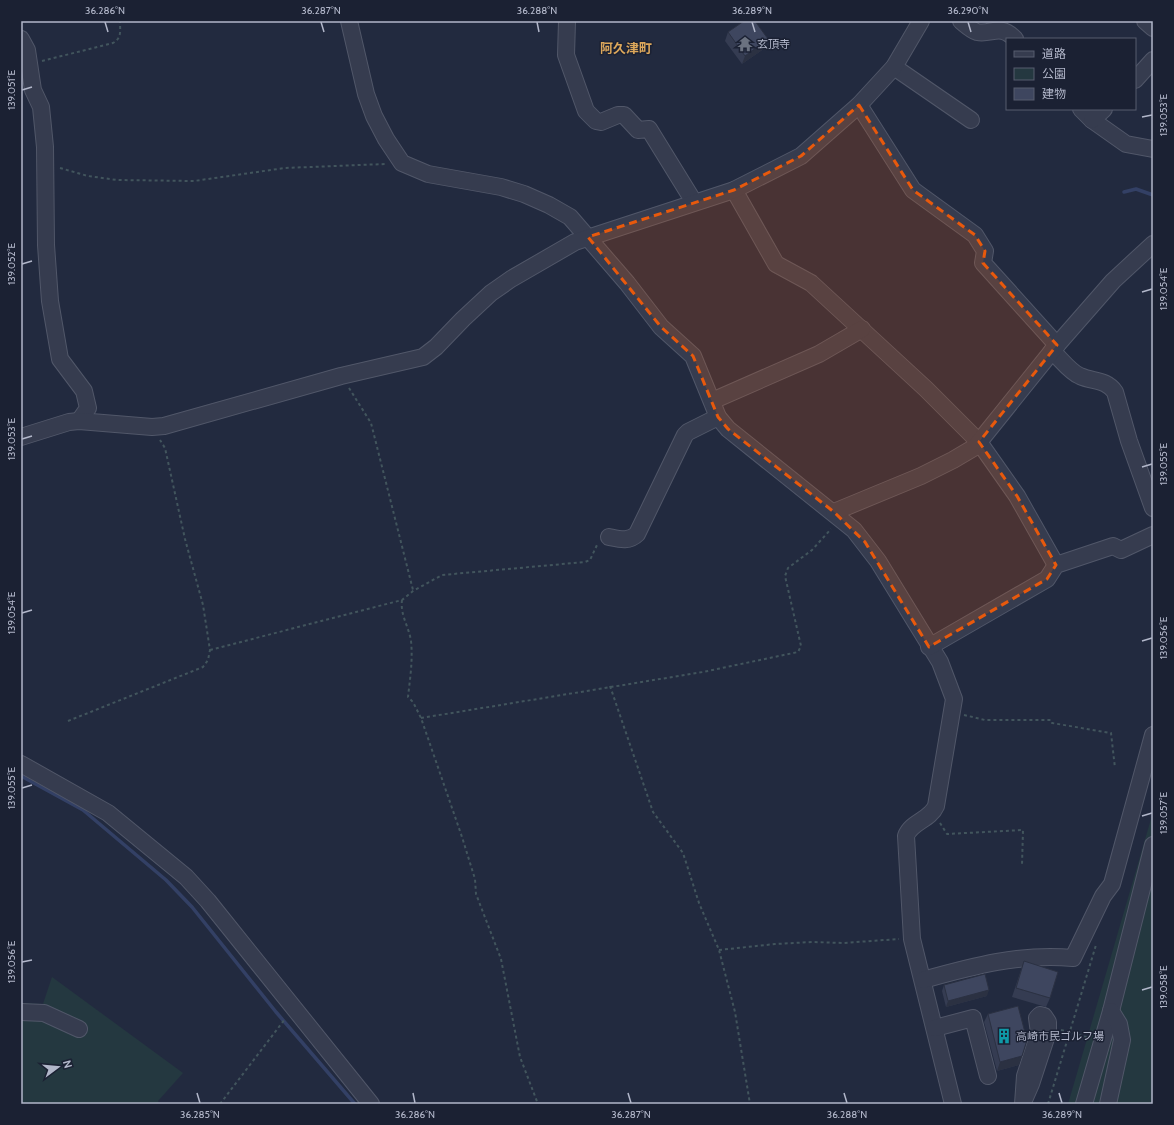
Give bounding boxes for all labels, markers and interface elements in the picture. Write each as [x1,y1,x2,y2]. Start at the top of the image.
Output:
text: 36.286°N [85,4,125,17]
text: 36.287°N [301,4,341,17]
text: 36.288°N [517,4,557,17]
text: 36.289°N [732,4,772,17]
text: 36.290°N [947,4,989,17]
temple icon: 玄頂寺 [736,35,754,53]
place label: 玄頂寺 [757,37,790,51]
legend [1006,38,1136,110]
district label: 阿久津町 [600,40,652,56]
text: 道路 [1042,46,1066,61]
text: 公園 [1042,66,1066,81]
text: 139.051°E [5,69,18,110]
text: 建物 [1042,86,1066,101]
text: 139.053°E [1157,93,1170,136]
text: 139.052°E [5,242,18,285]
text: 139.054°E [1157,267,1170,310]
text: 139.053°E [5,417,18,460]
text: 139.055°E [1157,442,1170,485]
text: 139.054°E [5,591,18,634]
text: 139.056°E [1157,616,1170,659]
text: 139.055°E [5,766,18,809]
text: 139.057°E [1157,792,1170,834]
text: 139.056°E [5,940,18,983]
text: 139.058°E [1157,965,1170,1008]
building icon: 高崎市民ゴルフ場 [995,1027,1013,1045]
place label: 高崎市民ゴルフ場 [1016,1029,1104,1043]
north arrow [38,1047,78,1087]
text: N [60,1059,75,1070]
text: 36.285°N [180,1108,220,1121]
text: 36.286°N [395,1108,435,1121]
text: 36.287°N [611,1108,651,1121]
text: 36.288°N [827,1108,867,1121]
text: 36.289°N [1042,1108,1082,1121]

